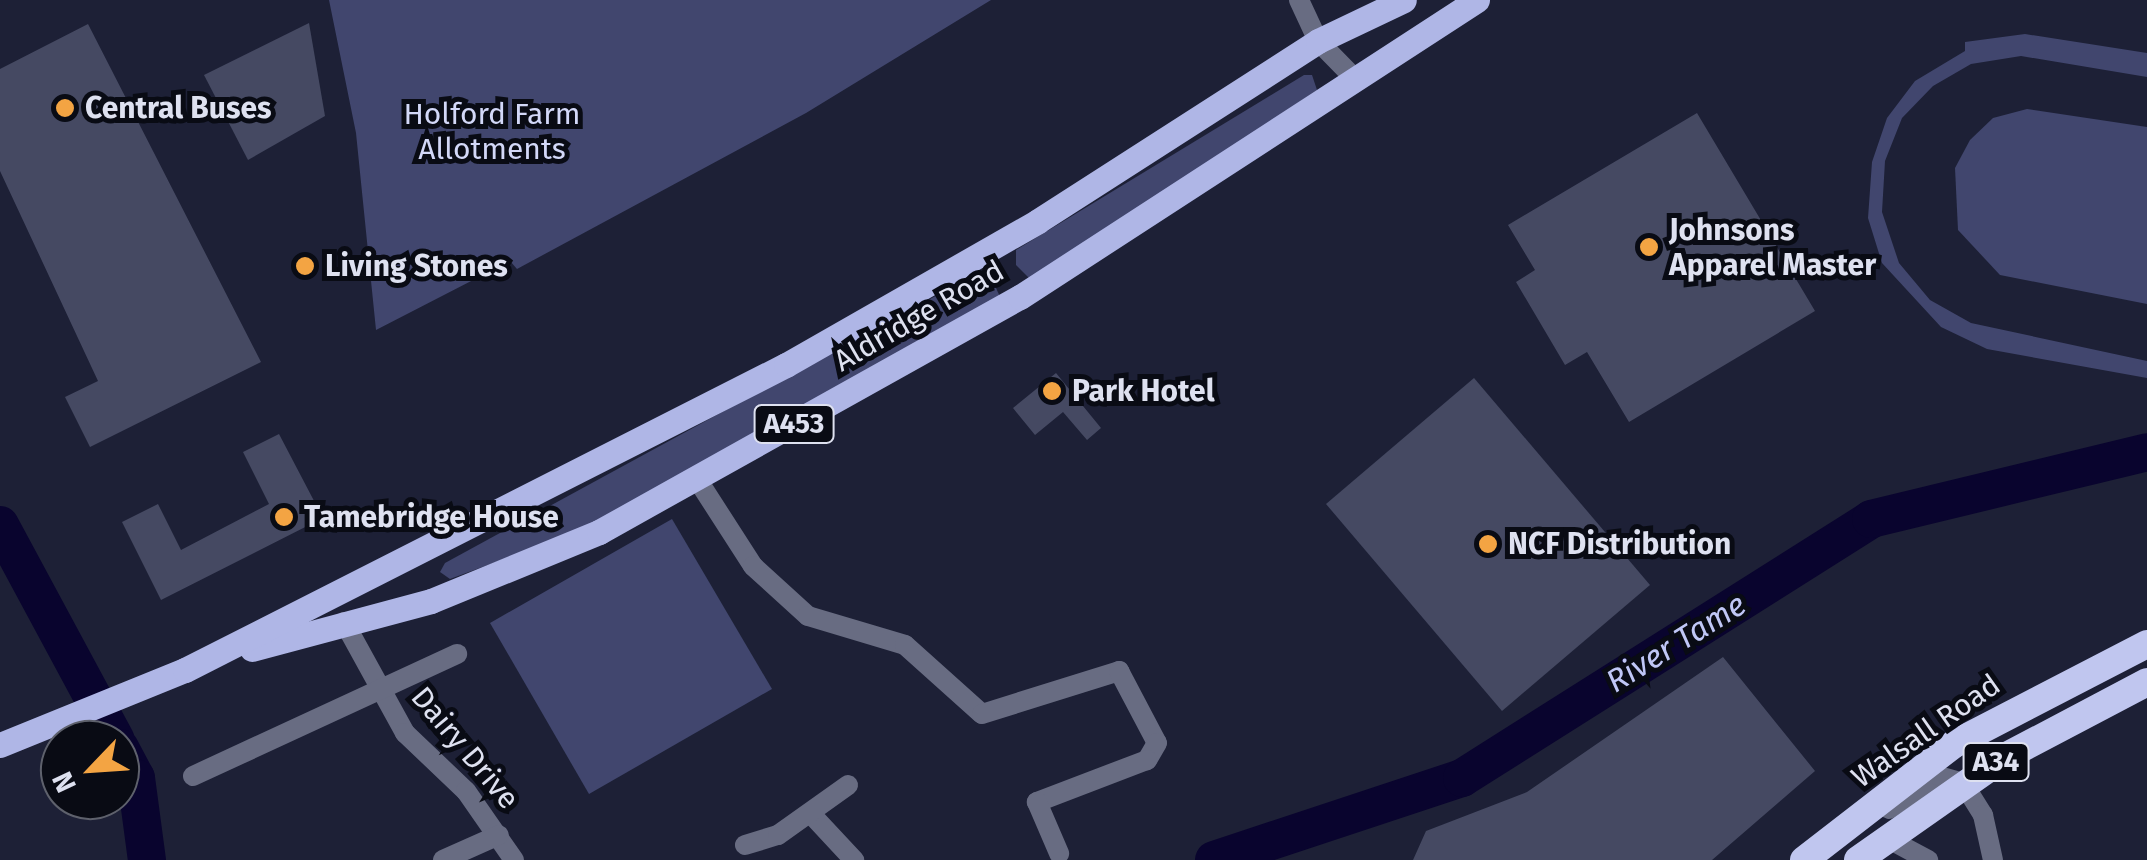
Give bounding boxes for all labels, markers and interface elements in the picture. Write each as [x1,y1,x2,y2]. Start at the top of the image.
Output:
place label: Central Buses [85,90,271,126]
park label: Holford Farm Allotments [403,96,581,166]
marker: Central Buses [54,97,76,119]
place label: Johnsons Apparel Master [1669,212,1876,282]
marker: Johnsons Apparel Master [1638,236,1660,258]
place label: Living Stones [325,248,508,284]
street label: Aldridge Road [828,253,1010,379]
marker: Living Stones [294,255,316,277]
place label: Park Hotel [1072,373,1215,409]
marker: Park Hotel [1041,380,1063,402]
road number: A453 [752,401,836,447]
place label: Tamebridge House [304,499,559,535]
marker: Tamebridge House [273,506,295,528]
place label: NCF Distribution [1508,526,1731,562]
marker: NCF Distribution [1477,533,1499,555]
water label: River Tame [1599,585,1753,701]
street label: Walsall Road [1845,667,2007,795]
street label: Dairy Drive [404,680,526,816]
north arrow [40,720,140,820]
road number: A34 [1961,739,2031,785]
text: N [45,767,83,797]

